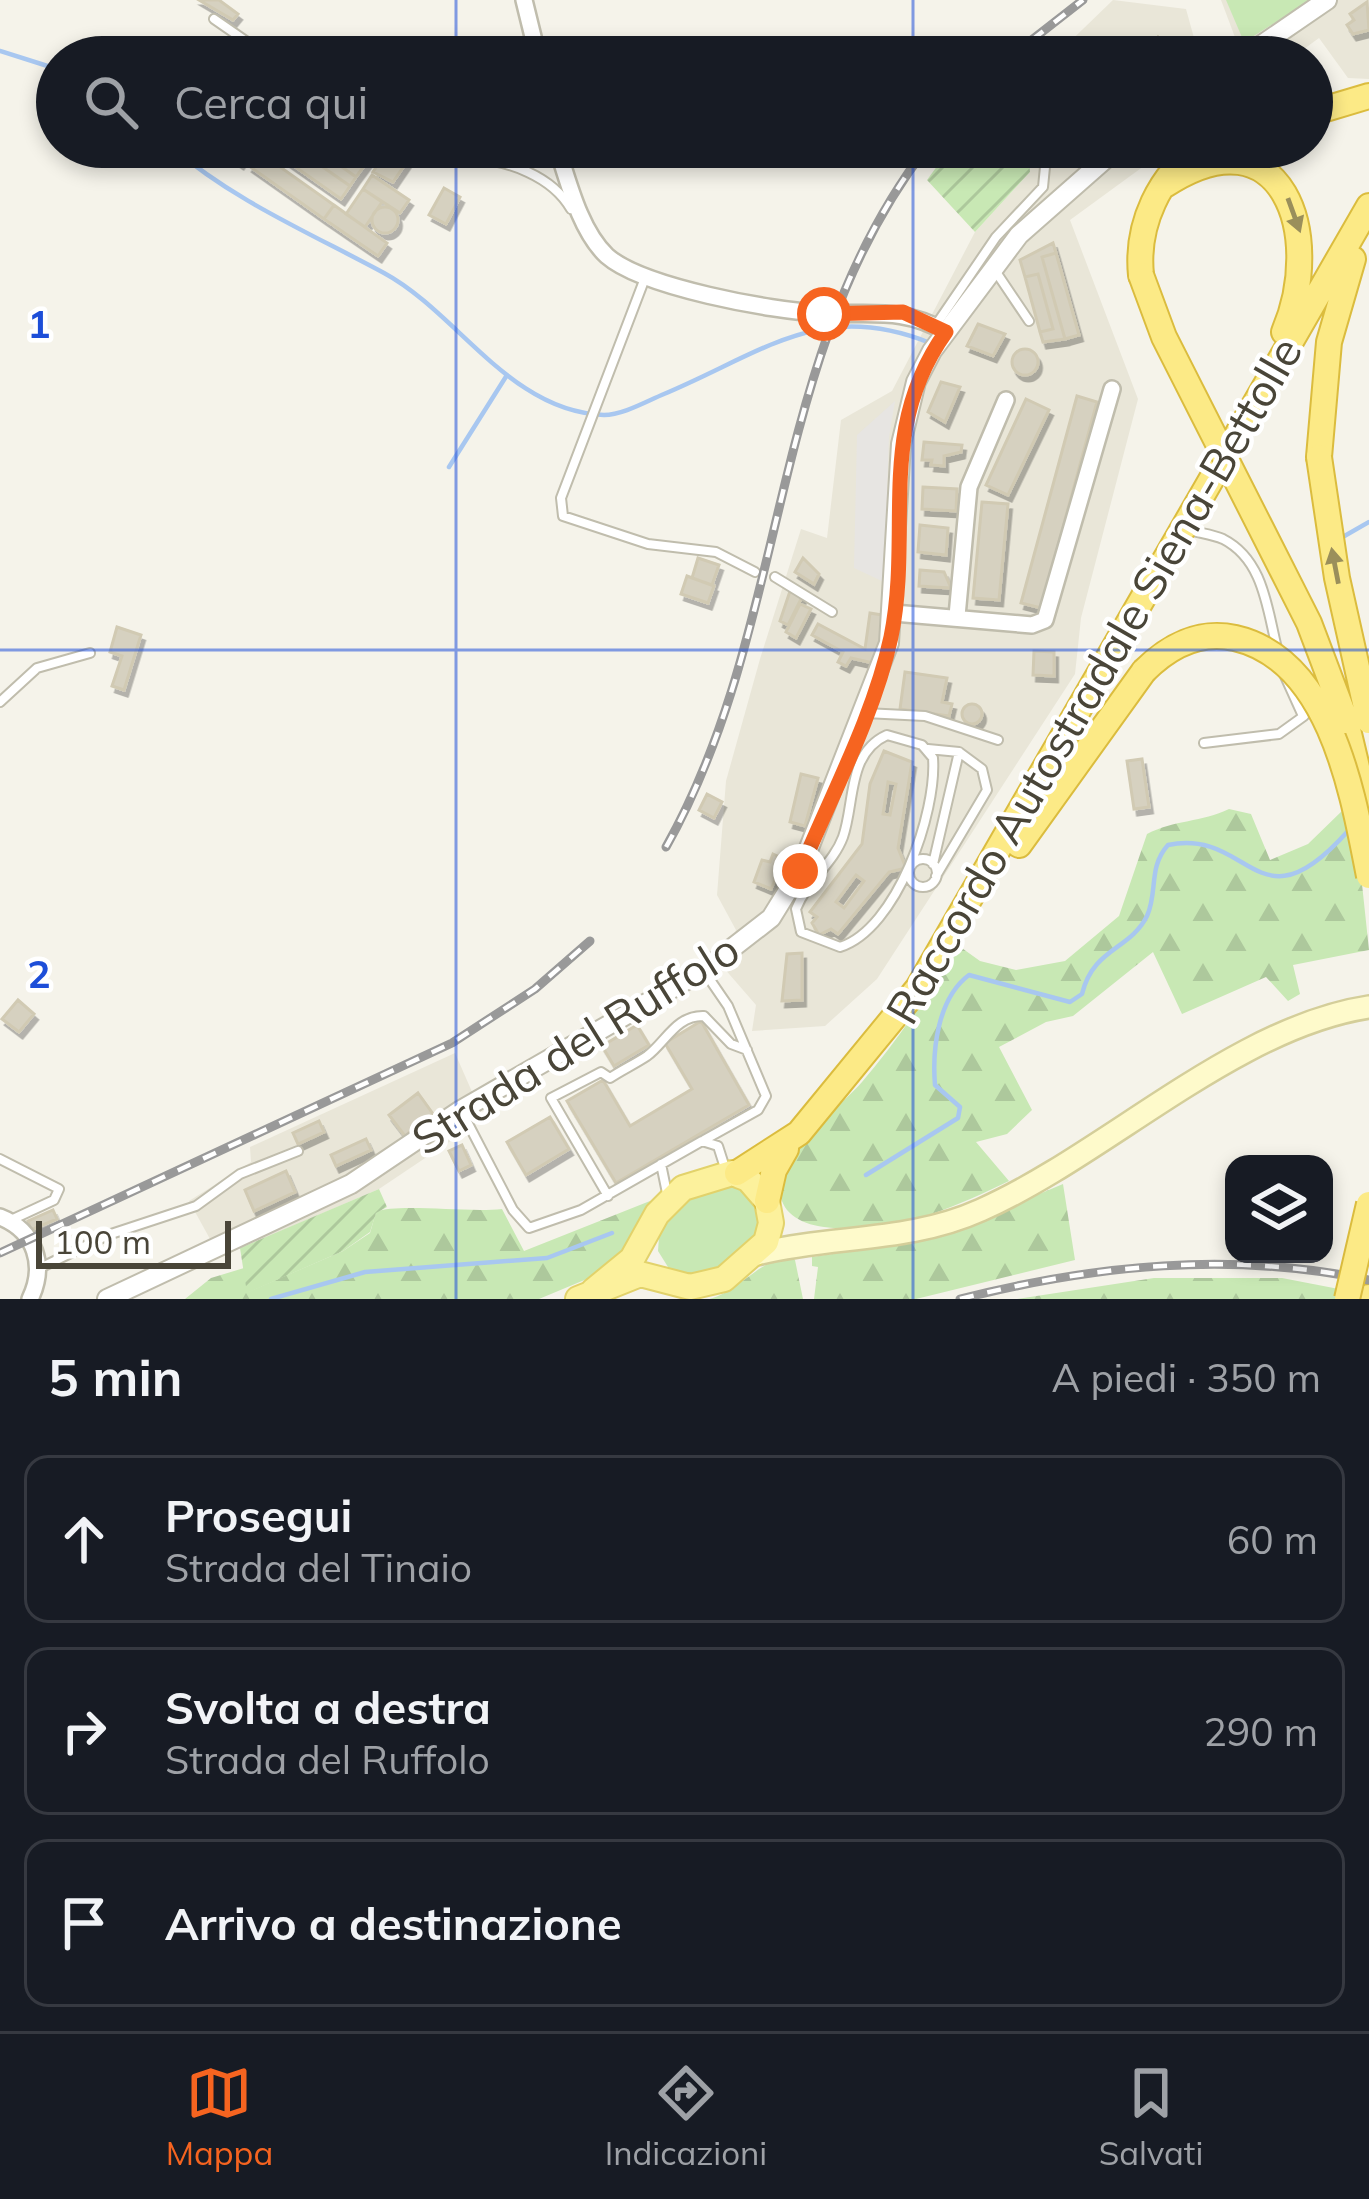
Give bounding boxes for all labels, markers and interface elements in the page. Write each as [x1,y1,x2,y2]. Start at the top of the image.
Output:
search box [36,36,1333,168]
icon: search [78,69,144,135]
text: Cerca qui [174,74,368,130]
one-way arrow [1286,198,1304,234]
route start [797,287,851,341]
text: 1 [27,299,51,348]
street label: Raccordo Autostradale Siena-Bettolle [873,327,1313,1033]
one-way arrow [1325,546,1344,584]
route end [773,844,827,898]
street label: Strada del Ruffolo [401,920,749,1166]
text: 2 [27,949,51,998]
map controls [1225,1155,1333,1263]
button: layers [1225,1155,1333,1263]
scale bar [36,1215,231,1268]
text: 100 m [54,1221,151,1262]
text: 5 min [48,1345,183,1409]
text: A piedi · 350 m [1052,1353,1321,1402]
text: Prosegui [165,1487,352,1543]
icon: ahead [51,1506,117,1572]
text: 60 m [1227,1515,1318,1564]
text: Strada del Tinaio [165,1543,472,1592]
text: Svolta a destra [165,1679,491,1735]
icon: right [51,1698,117,1764]
text: 290 m [1203,1707,1318,1756]
text: Strada del Ruffolo [165,1735,490,1784]
icon: arrive [51,1890,117,1956]
text: Arrivo a destinazione [165,1895,622,1951]
tab: Mappa [166,2060,273,2173]
tab: Indicazioni [605,2060,767,2173]
tab: Salvati [1099,2060,1203,2173]

